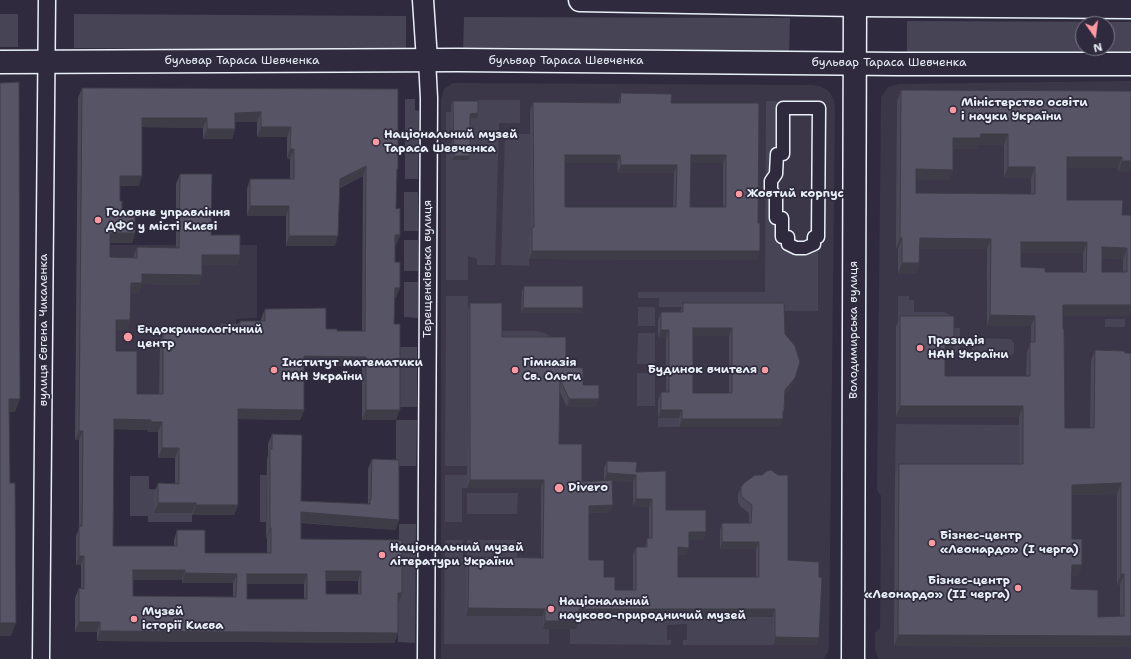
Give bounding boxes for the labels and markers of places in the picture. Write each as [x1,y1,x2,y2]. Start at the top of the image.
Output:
place label: Міністерство освіти і науки України [961,96,1087,124]
marker: Міністерство освіти і науки України [948,105,958,115]
place label: Національний музей Тараса Шевченка [384,128,517,156]
marker: Національний музей Тараса Шевченка [371,137,381,147]
place label: Жовтий корпус [747,187,844,201]
marker: Жовтий корпус [734,189,744,199]
place label: Головне управління ДФС у місті Києві [106,206,230,234]
marker: Головне управління ДФС у місті Києві [93,215,103,225]
place label: Ендокринологічний центр [137,323,263,351]
marker: Ендокринологічний центр [122,331,134,343]
place label: Президія НАН України [928,334,1009,362]
marker: Президія НАН України [915,343,925,353]
place label: Інститут математики НАН України [282,356,423,384]
place label: Гімназія Св. Ольги [523,356,581,384]
place label: Будинок вчителя [648,363,757,377]
marker: Інститут математики НАН України [269,365,279,375]
marker: Гімназія Св. Ольги [510,365,520,375]
marker: Будинок вчителя [760,365,770,375]
place label: Divero [568,481,608,495]
marker: Divero [553,482,565,494]
place label: Бізнес-центр «Леонардо» (I черга) [940,529,1079,557]
marker: Бізнес-центр «Леонардо» (I черга) [927,538,937,548]
place label: Національний музей літератури України [390,541,523,569]
marker: Національний музей літератури України [377,550,387,560]
place label: Бізнес-центр «Леонардо» (II черга) [864,574,1010,602]
marker: Бізнес-центр «Леонардо» (II черга) [1013,583,1023,593]
place label: Національний науково-природничий музей [559,595,746,623]
marker: Національний науково-природничий музей [546,604,556,614]
place label: Музей історії Києва [142,605,224,633]
marker: Музей історії Києва [129,614,139,624]

